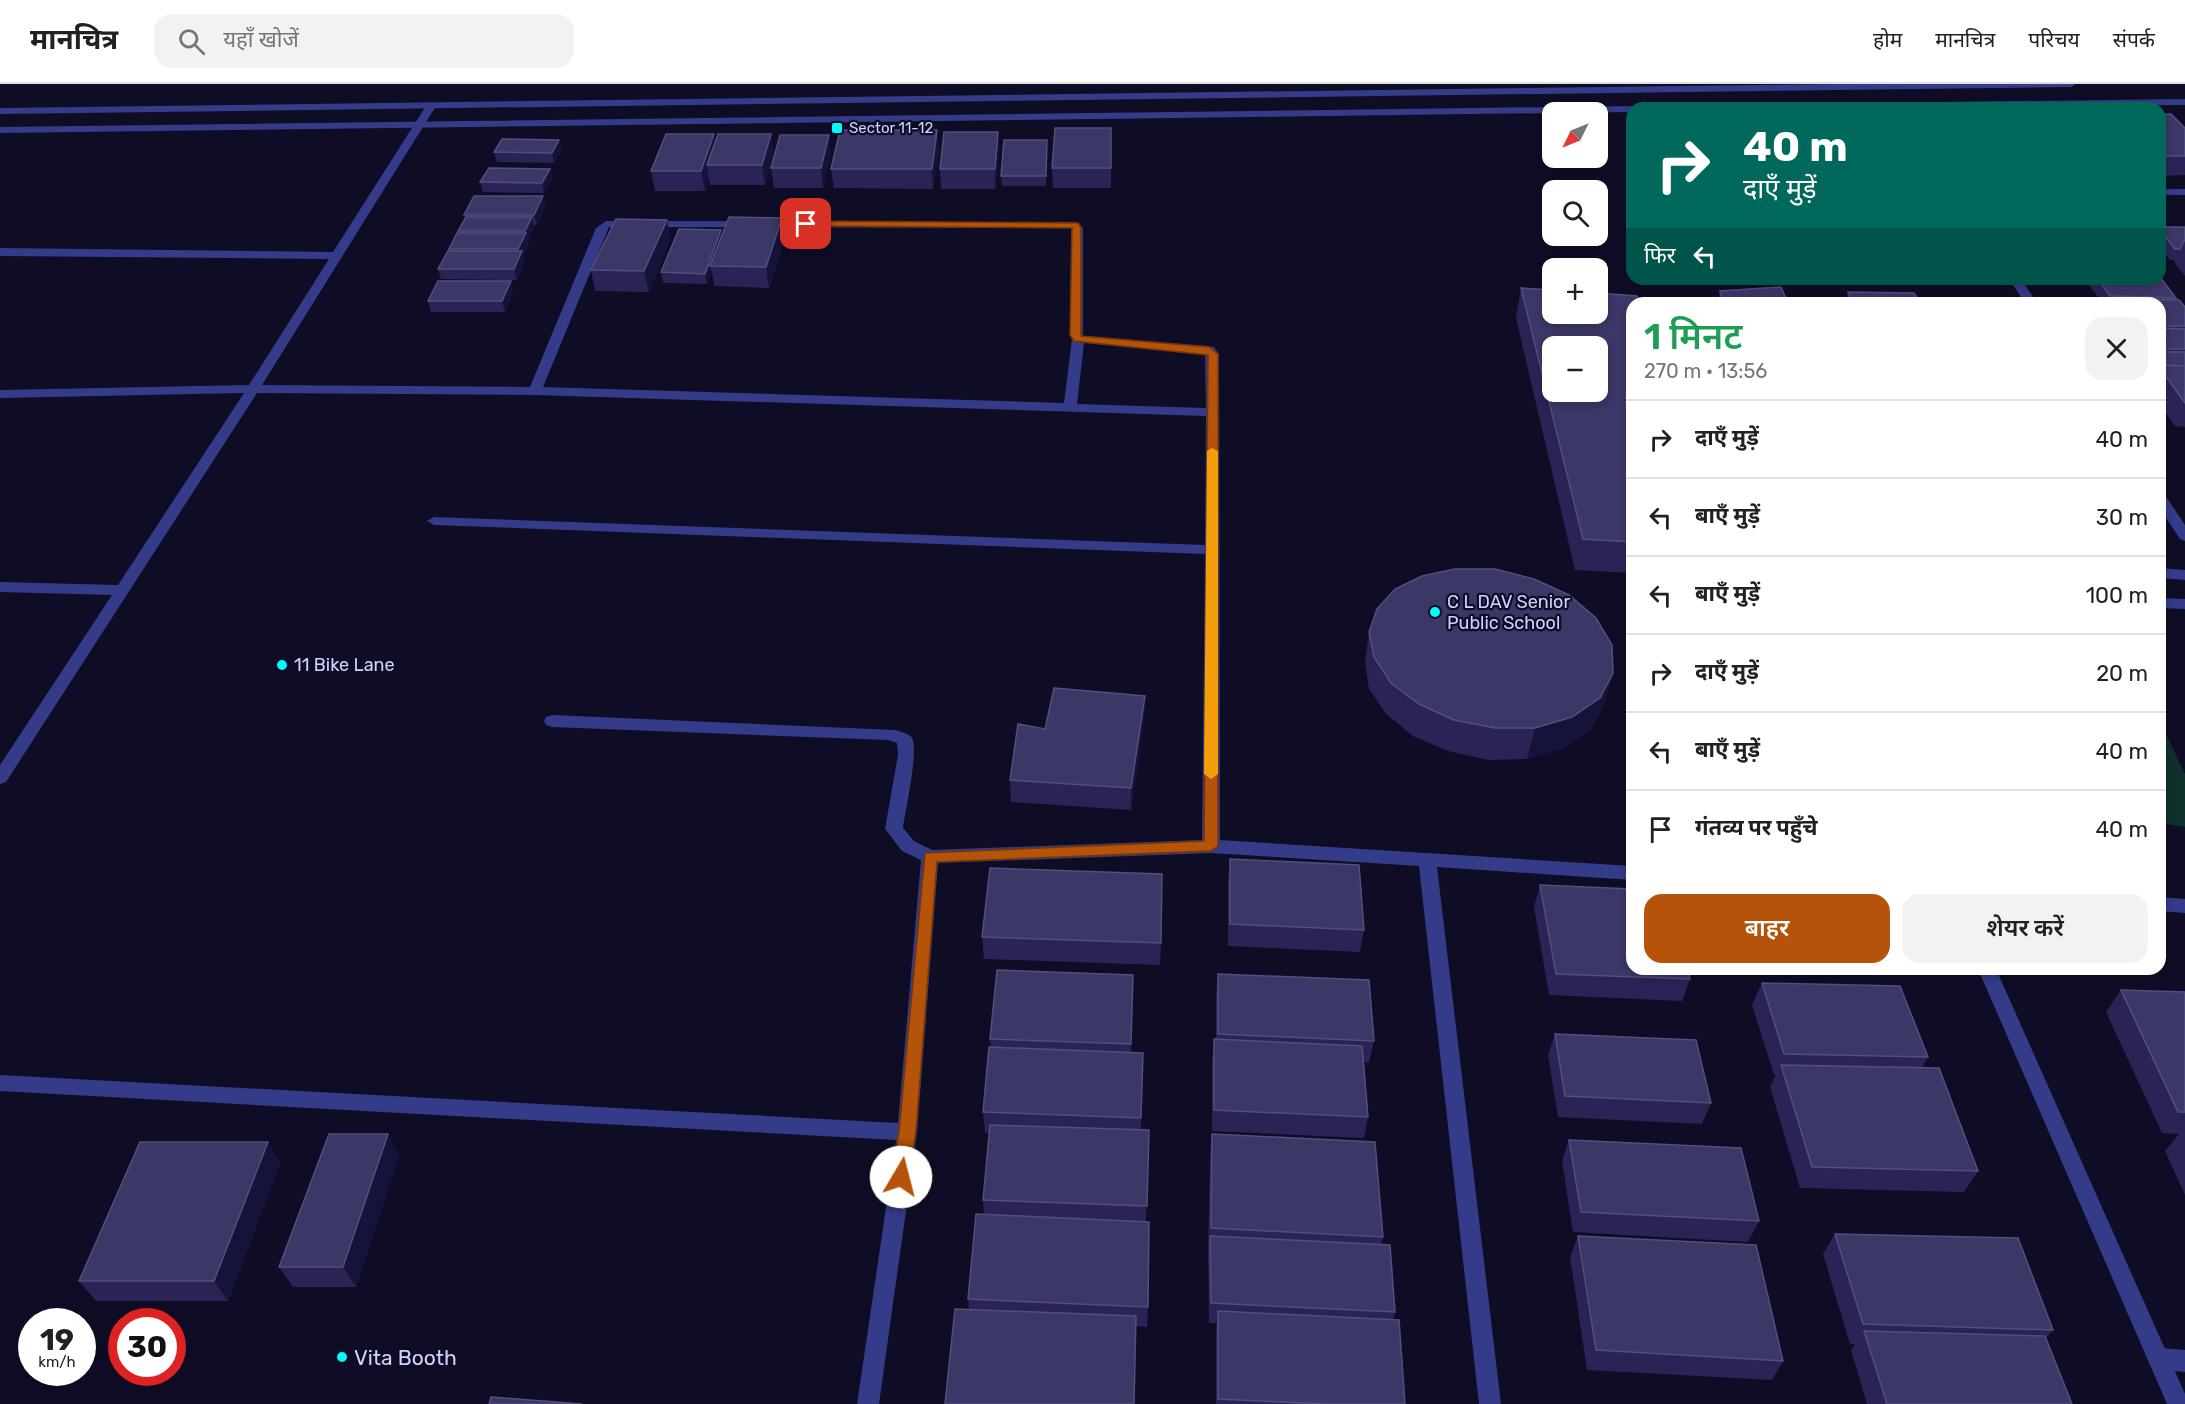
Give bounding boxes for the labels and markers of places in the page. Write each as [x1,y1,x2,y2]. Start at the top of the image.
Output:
place label: Sector 11-12 [849,119,933,137]
marker: Sector 11-12 [830,121,844,135]
pin [780,198,831,249]
place label: C L DAV Senior Public School [1447,591,1570,634]
marker: C L DAV Senior Public School [1428,605,1442,619]
place label: 11 Bike Lane [294,654,395,676]
marker: 11 Bike Lane [275,658,289,672]
place label: Vita Booth [354,1345,457,1370]
marker: Vita Booth [335,1350,349,1364]

